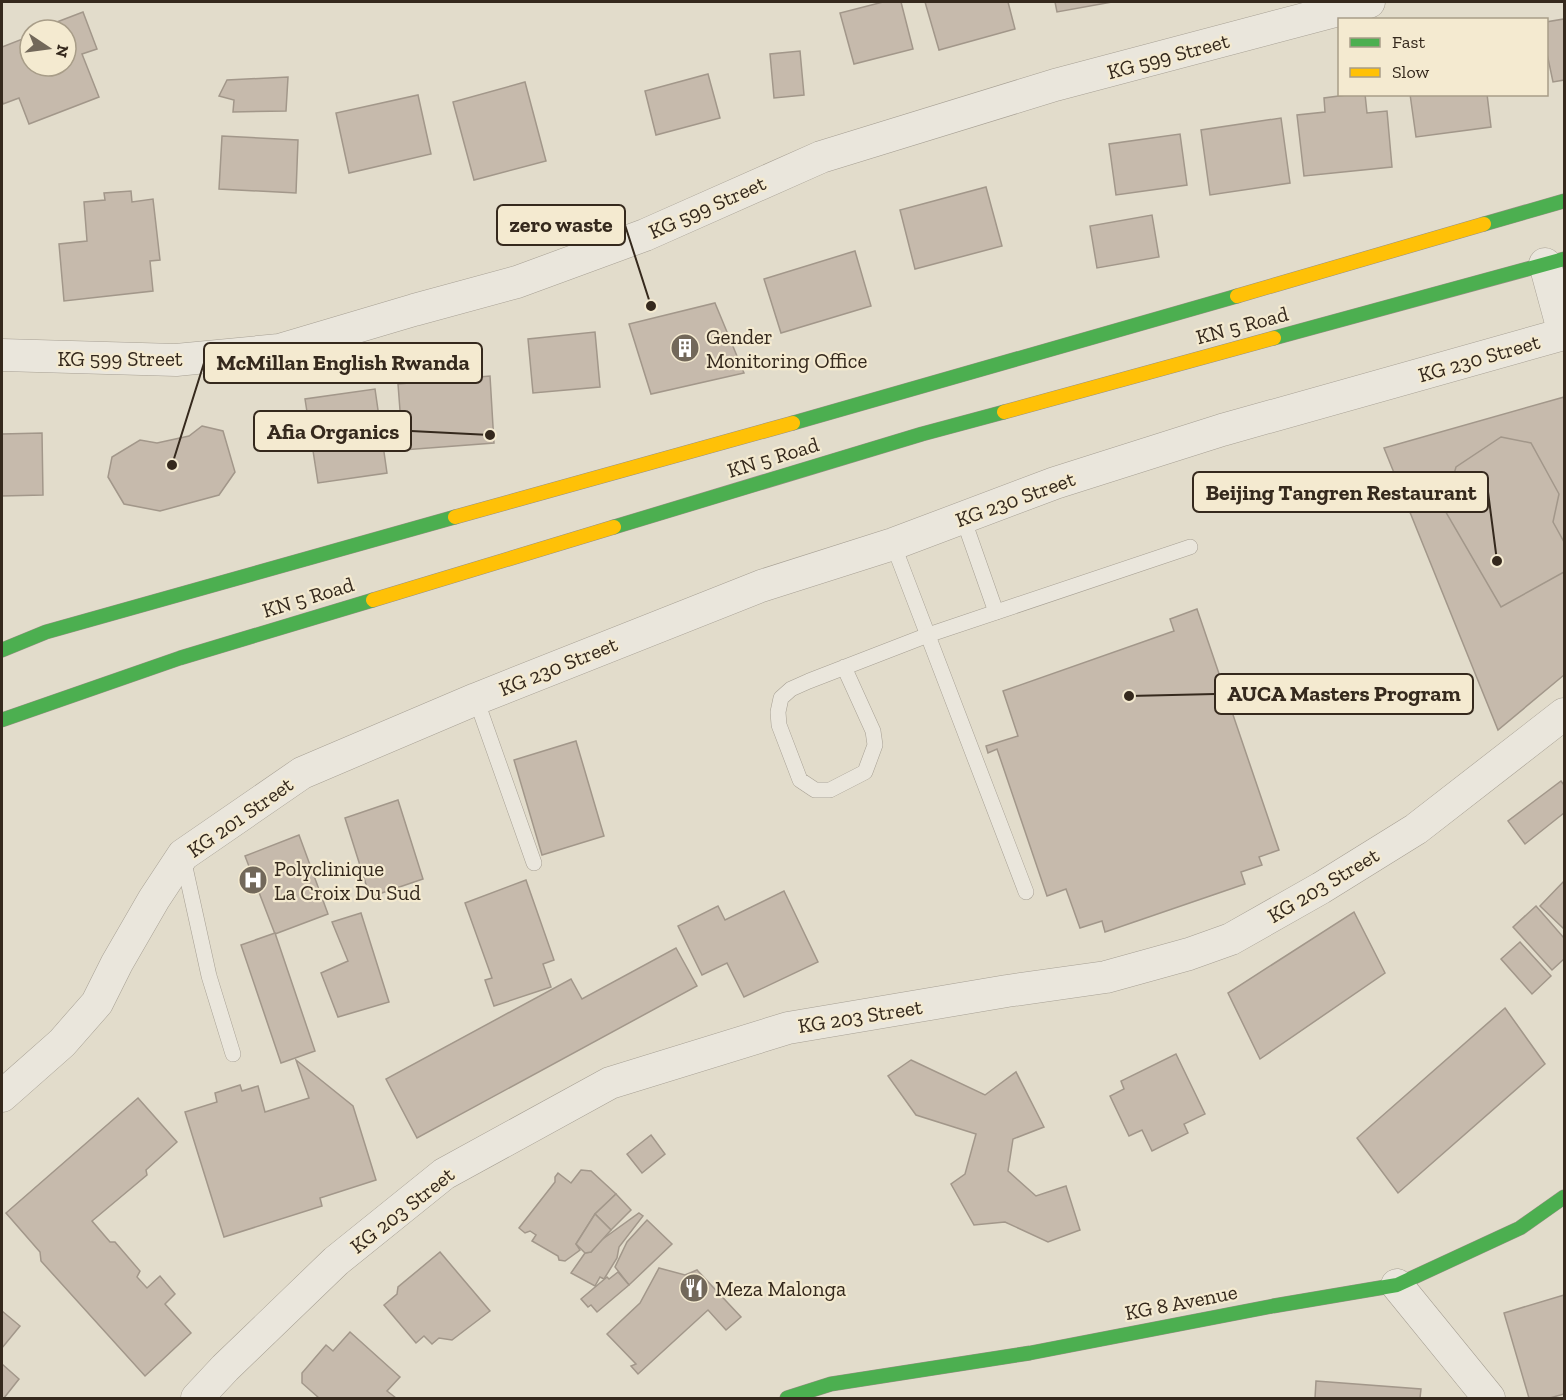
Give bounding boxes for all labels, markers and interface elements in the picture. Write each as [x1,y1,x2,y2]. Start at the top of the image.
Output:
north arrow [18,18,78,78]
legend [1338,18,1548,96]
street label: KG 599 Street [1104,28,1232,84]
text: Fast [1392,31,1425,53]
text: N [52,43,73,59]
text: Slow [1392,61,1429,83]
street label: KG 599 Street [645,170,769,244]
callout: zero waste [497,205,625,245]
text: zero waste [509,211,613,238]
street label: KN 5 Road [1193,301,1291,349]
place label: Gender Monitoring Office [706,324,867,373]
street label: KG 230 Street [1415,329,1543,387]
building icon: Gender Monitoring Office [669,332,701,364]
callout: McMillan English Rwanda [204,343,482,383]
street label: KG 599 Street [57,346,183,371]
text: McMillan English Rwanda [216,349,470,376]
callout: Afia Organics [254,411,411,451]
text: Afia Organics [267,418,399,445]
street label: KN 5 Road [724,431,822,483]
street label: KG 230 Street [952,466,1078,532]
callout: Beijing Tangren Restaurant [1193,472,1488,512]
text: Beijing Tangren Restaurant [1205,479,1477,506]
street label: KN 5 Road [259,571,357,623]
street label: KG 230 Street [495,631,621,701]
callout: AUCA Masters Program [1215,674,1473,714]
text: AUCA Masters Program [1227,680,1461,707]
street label: KG 201 Street [182,771,298,863]
street label: KG 203 Street [1263,842,1383,928]
place label: Polyclinique La Croix Du Sud [274,856,421,905]
hospital icon: Polyclinique La Croix Du Sud [237,864,269,896]
street label: KG 203 Street [796,994,924,1038]
street label: KG 203 Street [345,1161,459,1258]
restaurant icon: Meza Malonga [678,1272,710,1304]
place label: Meza Malonga [715,1276,846,1301]
street label: KG 8 Avenue [1123,1279,1239,1325]

